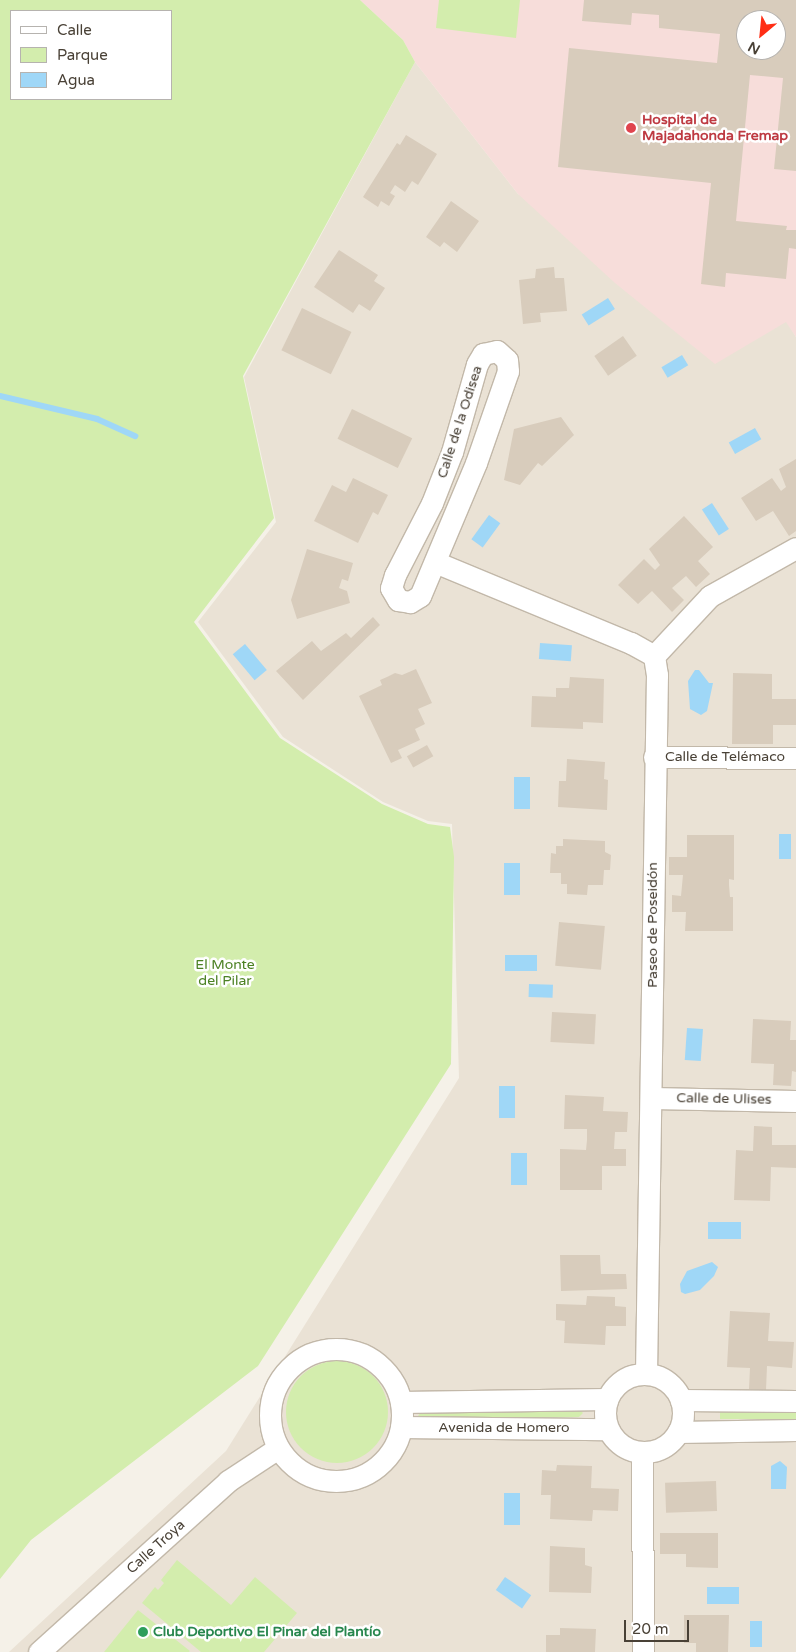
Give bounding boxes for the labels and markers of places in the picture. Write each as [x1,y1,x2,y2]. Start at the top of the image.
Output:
place label: Hospital de Majadahonda Fremap [642,112,788,144]
marker: Hospital de Majadahonda Fremap [624,121,638,135]
place label: Club Deportivo El Pinar del Plantío [153,1624,381,1640]
marker: Club Deportivo El Pinar del Plantío [137,1626,149,1638]

